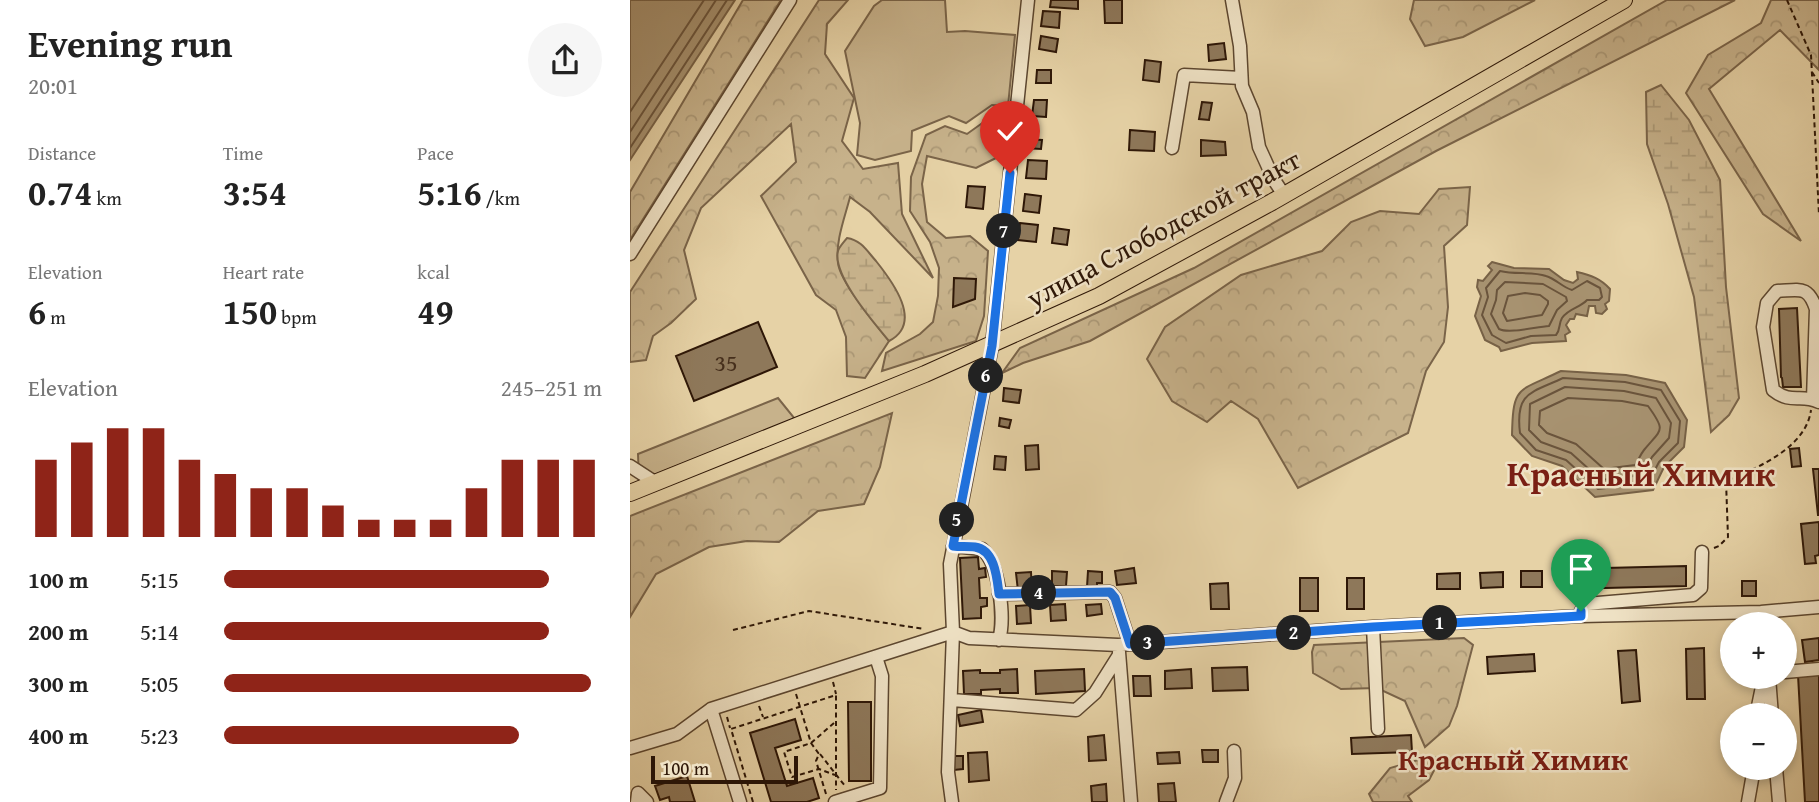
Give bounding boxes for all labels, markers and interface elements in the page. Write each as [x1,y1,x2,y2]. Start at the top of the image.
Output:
text: Evening run [28,15,232,71]
button: share [528,23,602,97]
text: 20:01 [28,69,78,102]
pin [980,101,1040,173]
icon: check [991,112,1029,150]
street label: улица Слободской тракт [1018,138,1308,318]
text: Distance [28,139,96,167]
text: Time [223,139,263,167]
text: Pace [417,139,454,167]
text: 0.74 [28,167,92,218]
text: 3:54 [223,167,287,218]
text: 5:16 [417,167,482,218]
text: km [92,184,122,212]
text: /km [482,184,520,212]
pin: 7 [986,214,1022,248]
text: 7 [999,216,1008,244]
text: Elevation [28,258,102,286]
text: Heart rate [223,258,304,286]
text: kcal [417,258,450,286]
text: 6 [28,286,46,337]
text: 150 [223,286,277,337]
text: 49 [417,286,454,337]
text: m [46,303,66,331]
text: bpm [277,303,317,331]
house number: 35 [714,345,738,380]
pin: 6 [968,358,1004,394]
text: 6 [981,361,990,389]
text: Elevation [28,371,118,404]
text: 245–251 m [501,371,602,404]
district label: Красный Химик [1507,448,1776,499]
pin: 5 [940,503,974,538]
text: 5 [952,505,961,533]
pin [1551,539,1611,611]
icon: arrive [1562,550,1600,588]
text: 100 m [28,563,89,596]
text: 5:15 [140,563,179,596]
pin: 4 [1022,576,1056,610]
text: 4 [1034,578,1043,606]
pin: 1 [1422,606,1458,640]
text: 1 [1435,608,1444,636]
map controls [1720,612,1797,780]
button: + [1720,612,1797,689]
text: 200 m [28,615,89,648]
text: 5:14 [140,615,179,648]
pin: 2 [1276,616,1312,650]
text: 2 [1289,618,1298,646]
pin: 3 [1130,626,1166,660]
text: 3 [1143,628,1152,656]
text: 300 m [28,667,89,700]
text: 5:05 [140,667,179,700]
button: − [1720,703,1797,780]
text: 400 m [28,719,89,752]
text: 5:23 [140,719,179,752]
district label: Красный Химик [1398,737,1629,781]
scale bar [651,753,798,785]
text: 100 m [662,754,709,782]

